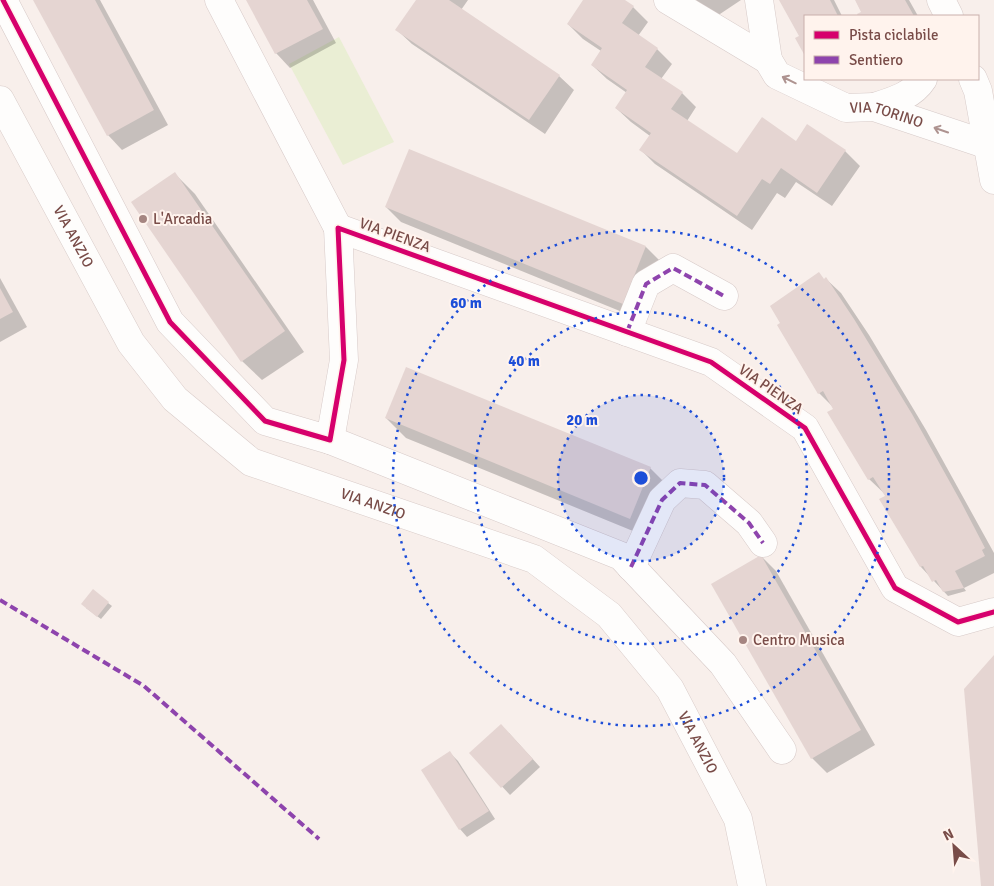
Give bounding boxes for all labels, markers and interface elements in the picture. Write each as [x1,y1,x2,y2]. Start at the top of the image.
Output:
legend [804,15,979,80]
text: Pista ciclabile [849,26,938,44]
text: Sentiero [849,51,903,69]
one-way arrow [782,75,797,84]
street label: VIA TORINO [849,98,926,132]
one-way arrow [934,125,950,134]
street label: VIA ANZIO [50,202,98,271]
place label: L'Arcadia [153,210,212,228]
marker: L'Arcadia [137,213,149,225]
street label: VIA PIENZA [357,214,433,256]
text: 60 m [450,294,482,312]
text: 40 m [508,352,540,370]
street label: VIA PIENZA [735,360,807,418]
text: 20 m [566,411,598,429]
centre of rings [632,469,650,487]
street label: VIA ANZIO [338,484,408,523]
place label: Centro Musica [753,631,845,649]
marker: Centro Musica [737,634,749,646]
street label: VIA ANZIO [674,708,722,777]
north arrow [929,821,979,871]
text: N [940,825,957,845]

